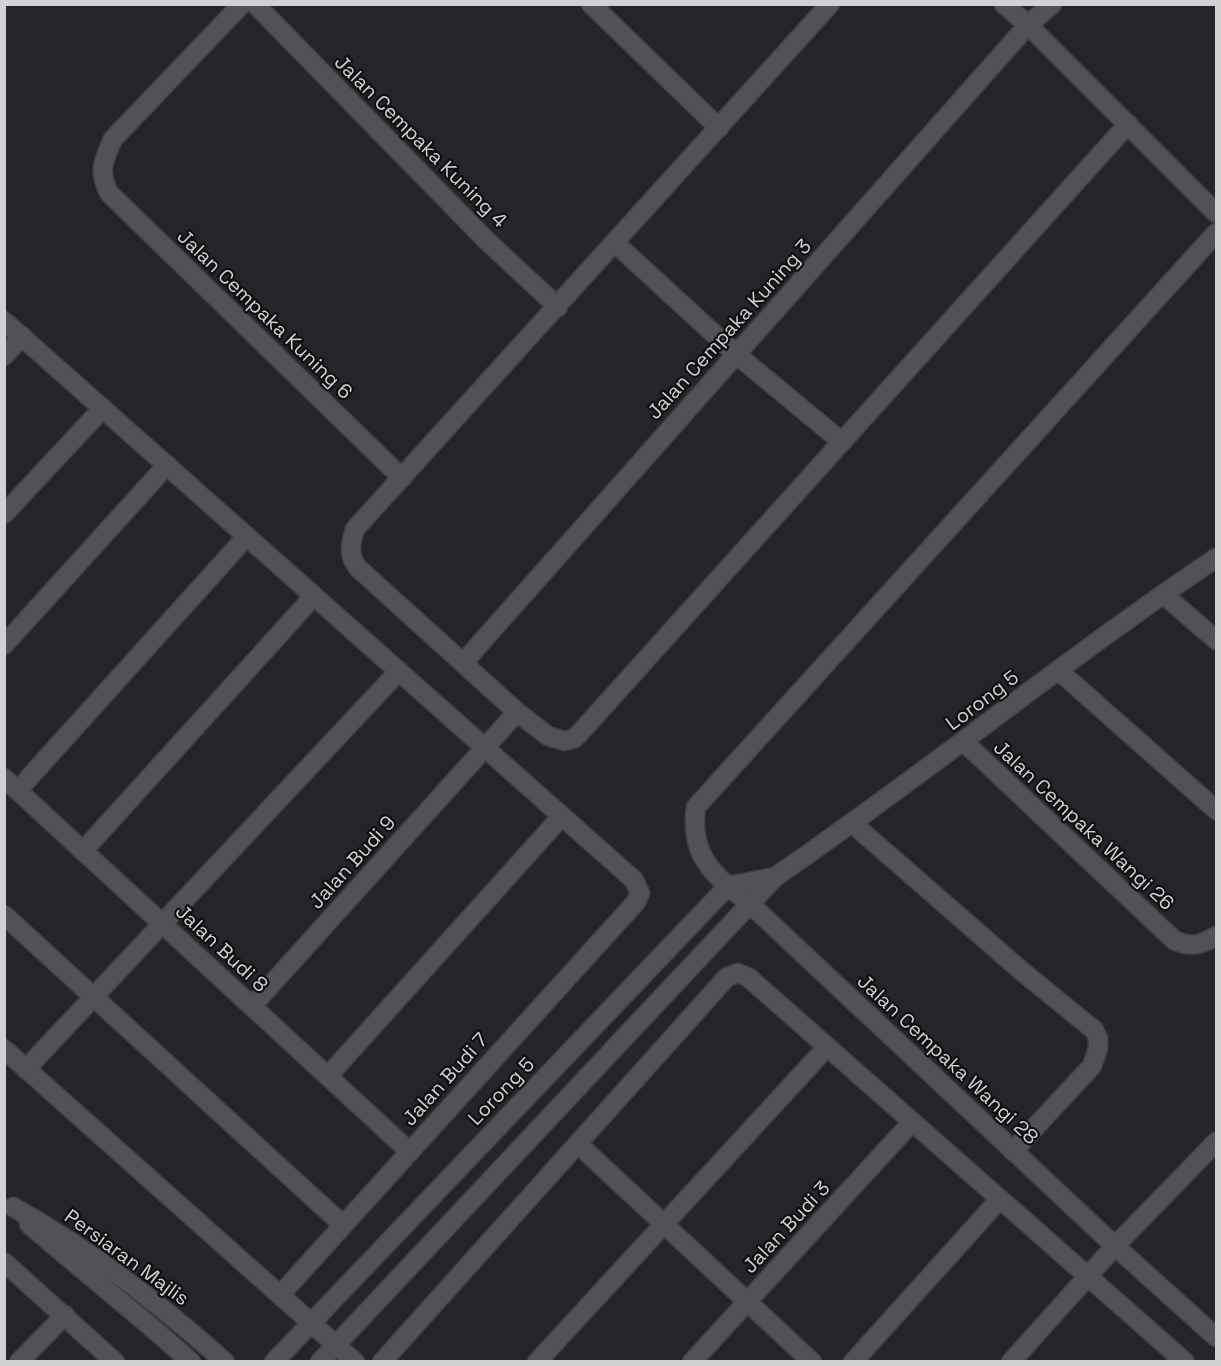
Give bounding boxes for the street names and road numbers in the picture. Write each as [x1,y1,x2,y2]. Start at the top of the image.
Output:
street label: Jalan Cempaka Kuning 4 [329,49,513,233]
street label: Jalan Cempaka Kuning 6 [172,223,358,405]
street label: Jalan Cempaka Kuning 3 [641,233,817,425]
street label: Lorong 5 [940,664,1024,736]
street label: Jalan Cempaka Wangi 26 [988,734,1180,916]
street label: Jalan Budi 9 [303,810,401,914]
street label: Jalan Budi 8 [170,898,274,998]
street label: Jalan Cempaka Wangi 28 [852,968,1044,1150]
street label: Jalan Budi 7 [396,1027,494,1131]
street label: Lorong 5 [462,1051,540,1131]
street label: Jalan Budi 3 [737,1175,835,1279]
street label: Persiaran Majlis [59,1203,195,1311]

